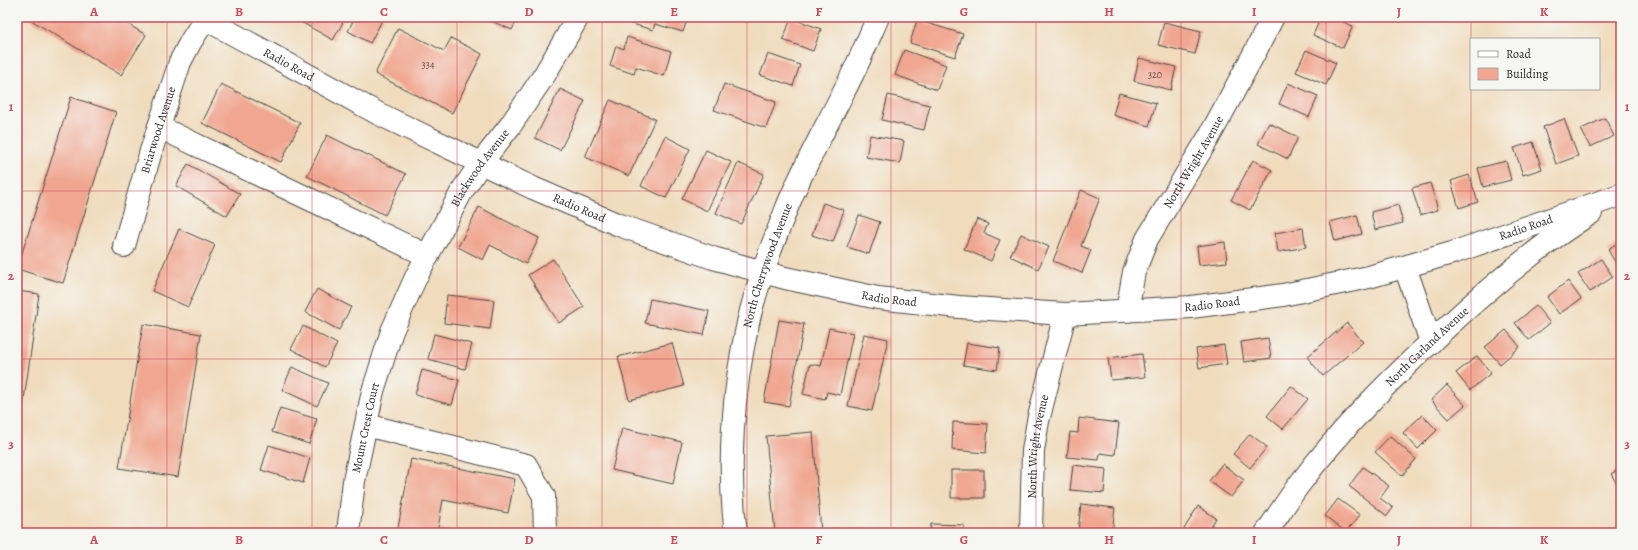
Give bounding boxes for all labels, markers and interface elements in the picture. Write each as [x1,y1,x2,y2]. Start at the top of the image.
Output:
text: A [89,3,99,20]
text: B [235,3,243,20]
text: C [380,3,388,20]
text: D [524,3,534,20]
text: E [670,3,678,20]
text: F [816,3,823,20]
text: G [960,3,968,20]
text: H [1104,3,1114,20]
text: I [1252,3,1257,20]
text: J [1397,3,1401,20]
text: K [1540,3,1549,20]
legend [1470,38,1600,90]
street label: Radio Road [260,44,318,85]
text: Road [1506,46,1532,62]
house number: 334 [422,58,435,71]
text: Building [1506,66,1548,82]
house number: 320 [1148,68,1162,81]
street label: Briarwood Avenue [137,84,179,175]
text: 1 [9,98,14,115]
text: 1 [1625,98,1630,115]
street label: North Wright Avenue [1160,113,1227,211]
street label: Blackwood Avenue [447,126,513,210]
street label: Radio Road [550,189,609,226]
street label: North Cherrywood Avenue [739,201,796,329]
street label: Radio Road [1497,211,1556,244]
text: 2 [8,267,15,284]
text: 2 [1624,267,1631,284]
street label: Radio Road [860,287,918,310]
street label: Radio Road [1184,293,1241,315]
street label: North Garland Avenue [1382,303,1472,390]
street label: Mount Crest Court [348,380,383,474]
street label: North Wright Avenue [1024,393,1052,499]
text: 3 [8,435,14,452]
text: 3 [1624,435,1630,452]
text: A [89,531,99,548]
text: B [235,531,243,548]
text: C [380,531,388,548]
text: D [524,531,534,548]
text: E [670,531,678,548]
text: F [816,531,823,548]
text: G [960,531,968,548]
text: H [1104,531,1114,548]
text: I [1252,531,1257,548]
text: J [1397,531,1401,548]
text: K [1540,531,1549,548]

